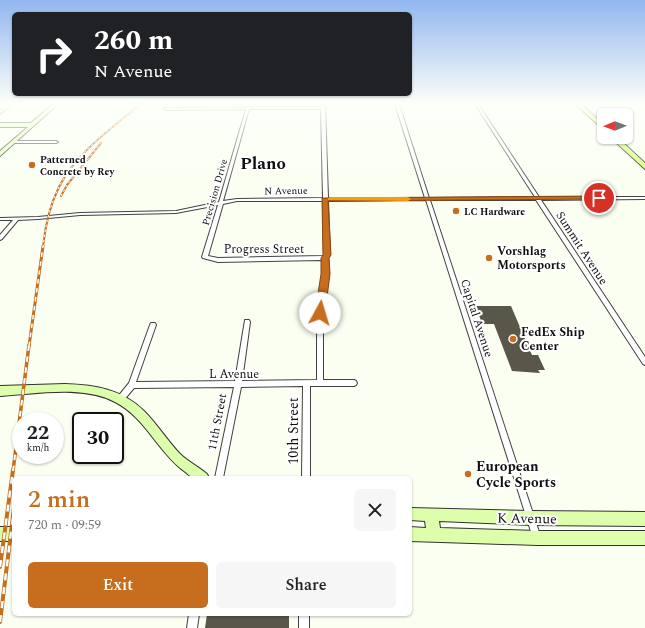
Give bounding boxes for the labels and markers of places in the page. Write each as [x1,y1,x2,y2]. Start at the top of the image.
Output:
place label: Patterned Concrete by Rey [40,152,115,180]
marker: Patterned Concrete by Rey [27,160,37,170]
pin [582,181,616,215]
place label: LC Hardware [464,204,525,220]
marker: LC Hardware [451,206,461,216]
place label: Vorshlag Motorsports [497,242,566,275]
marker: Vorshlag Motorsports [484,253,494,263]
place label: FedEx Ship Center [521,323,585,356]
marker: FedEx Ship Center [508,334,518,344]
place label: European Cycle Sports [476,456,556,493]
marker: European Cycle Sports [463,469,473,479]

